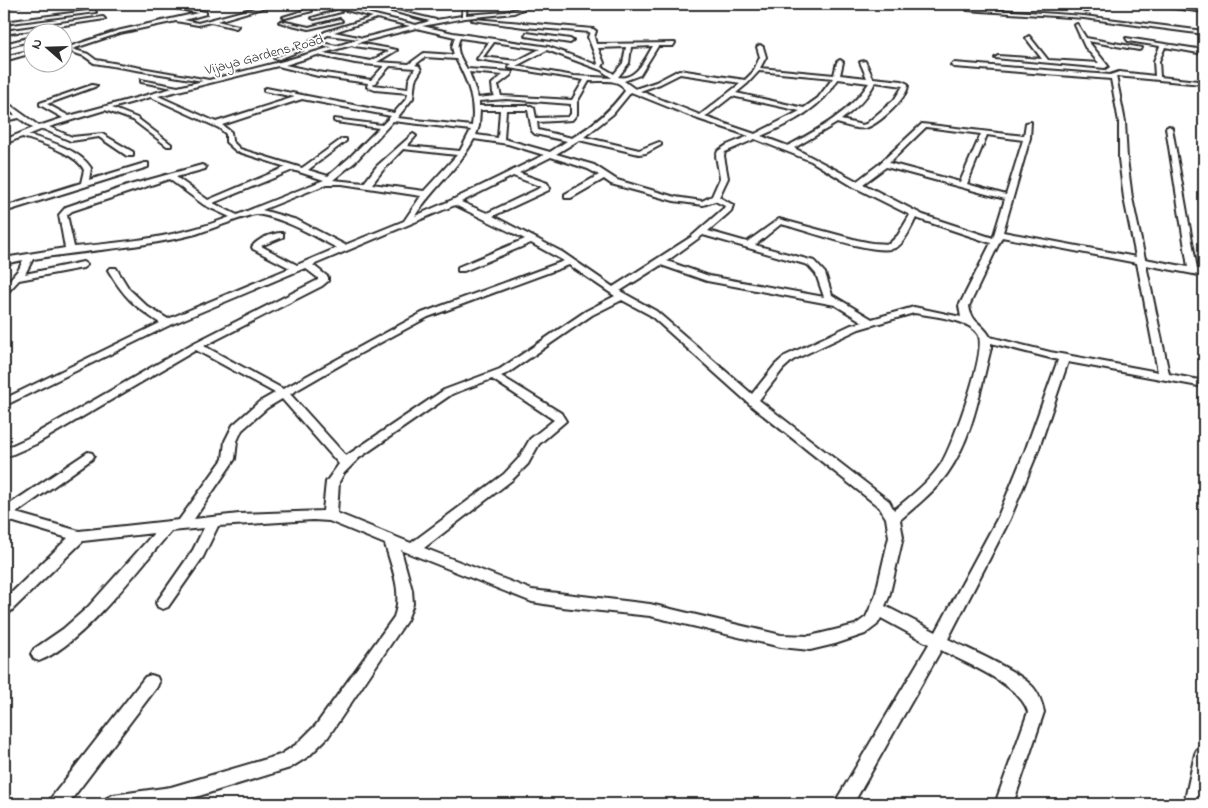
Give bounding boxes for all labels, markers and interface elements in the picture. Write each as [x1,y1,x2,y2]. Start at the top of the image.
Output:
north arrow [22,22,72,72]
street label: Vijaya Gardens Road [202,30,326,83]
text: N [26,36,49,52]

